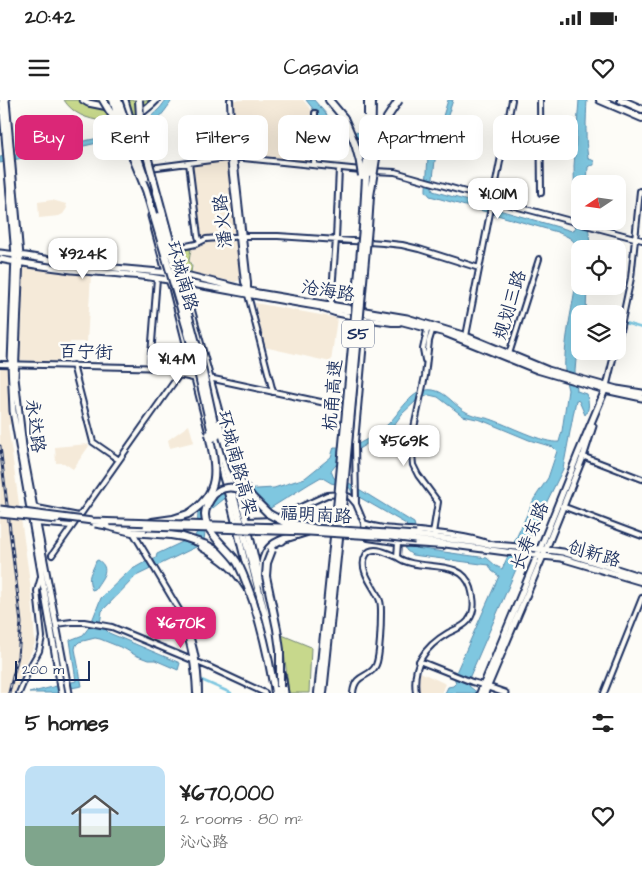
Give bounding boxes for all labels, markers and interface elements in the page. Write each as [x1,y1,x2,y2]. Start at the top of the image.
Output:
text: 20:42 [25,4,75,31]
text: Casavia [284,52,358,83]
icon: menu [25,54,53,82]
icon: heart [589,54,617,82]
chip: Buy [15,115,83,160]
chip: Rent [93,115,168,160]
chip: Filters [178,115,268,160]
chip: New [278,115,349,160]
chip: Apartment [359,115,483,160]
chip: House [493,115,578,160]
north arrow [571,175,626,230]
map controls [571,175,626,360]
pin: ¥1.01M [457,178,539,220]
text: ¥1.01M [479,183,517,205]
street label: 潘火路 [208,193,238,249]
pin: ¥924K [48,238,118,280]
street label: 环城南路 [160,238,204,314]
button: locate [571,240,626,295]
text: ¥924K [59,243,107,265]
street label: 规划三路 [488,267,532,343]
street label: 沧海路 [299,274,357,308]
button: layers [571,305,626,360]
road number: S5 [342,320,374,348]
street label: 百宁街 [59,339,113,365]
pin: ¥1.4M [142,342,212,385]
text: ¥1.4M [159,348,195,370]
street label: 杭甬高速 [317,358,349,432]
street label: 永达路 [19,398,51,454]
street label: 环城南路高架 [211,408,263,518]
pin: ¥569K [369,424,439,467]
text: ¥569K [380,430,428,452]
street label: 长寿东路 [505,498,555,574]
street label: 福明南路 [279,501,353,529]
street label: 创新路 [565,535,623,573]
pin: ¥670K [146,606,216,649]
text: ¥670K [157,612,205,634]
scale bar [15,658,90,681]
text: 200 m [22,660,64,680]
text: 5 homes [25,709,109,738]
icon: filters [589,709,617,737]
text: ¥670,000 [180,779,274,808]
icon: home [65,786,125,846]
icon: heart [589,802,617,830]
text: 2 rooms · 80 m² [180,808,303,830]
text: 沁心路 [180,831,228,853]

